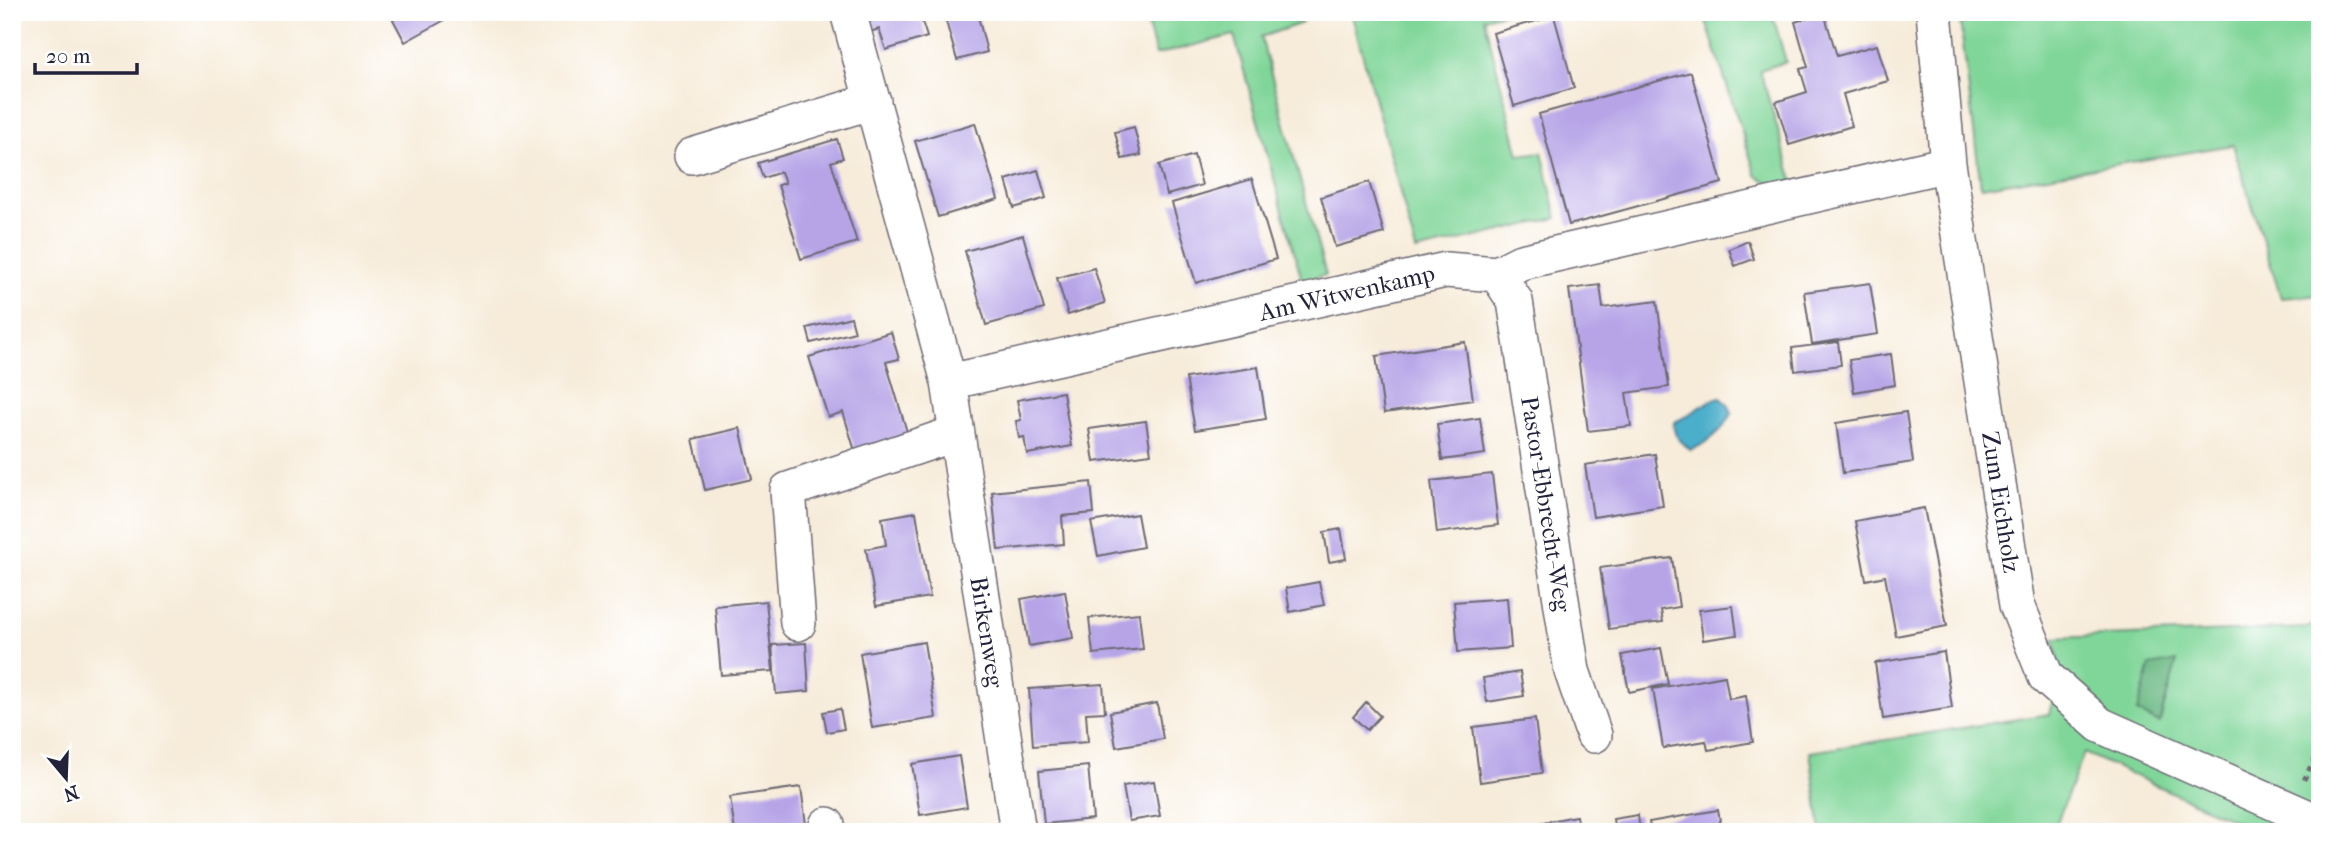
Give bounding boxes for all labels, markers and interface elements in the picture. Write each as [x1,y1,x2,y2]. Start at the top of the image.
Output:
scale bar [35,32,136,76]
text: 20 m [46,44,91,68]
street label: Am Witwenkamp [1256,259,1437,327]
street label: Pastor-Ebbrecht-Weg [1515,394,1577,615]
street label: Zum Eichholz [1976,429,2026,575]
street label: Birkenweg [964,574,1010,691]
north arrow [32,742,102,812]
text: N [60,780,82,806]

